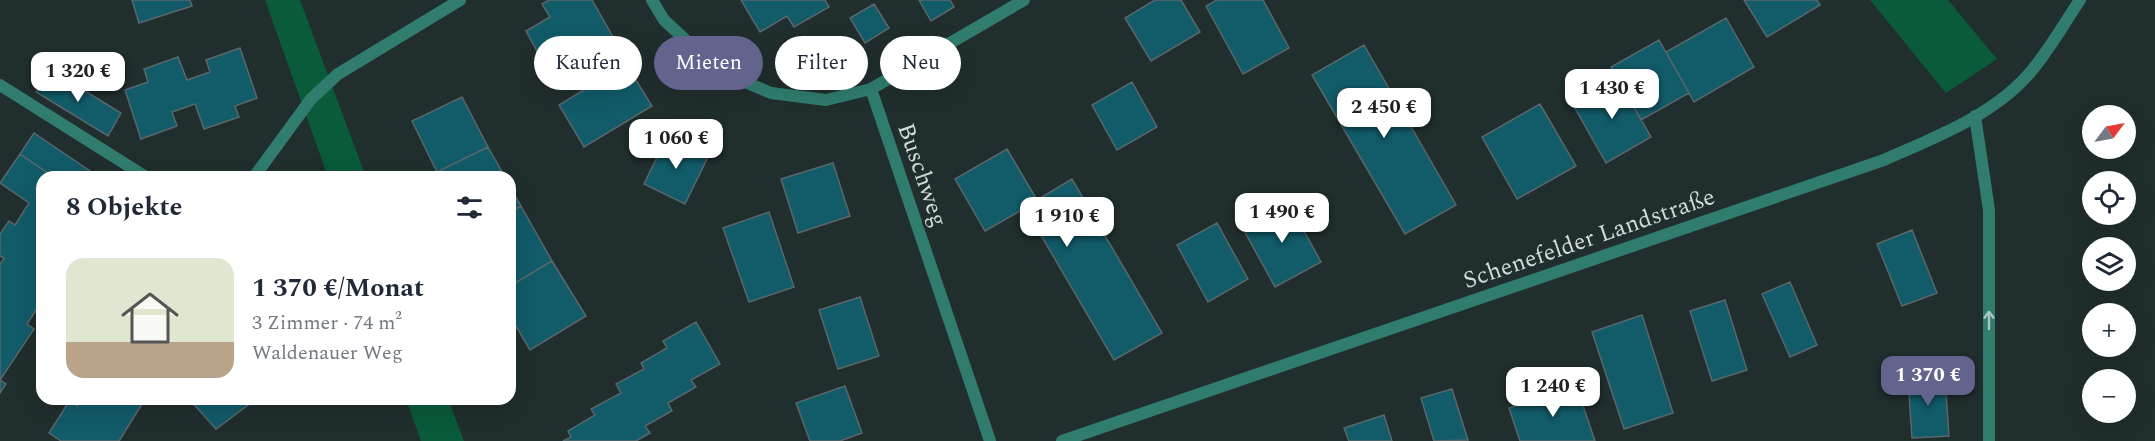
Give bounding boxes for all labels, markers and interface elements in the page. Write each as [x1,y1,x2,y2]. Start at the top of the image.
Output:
chip: Kaufen [534,36,642,90]
chip: Mieten [654,36,763,90]
chip: Filter [775,36,868,90]
chip: Neu [880,36,961,90]
pin: 1 320 € [23,52,133,103]
text: 1 320 € [45,56,111,86]
pin: 1 430 € [1557,69,1667,120]
text: 1 430 € [1579,73,1645,103]
pin: 2 450 € [1329,88,1439,139]
text: 2 450 € [1351,92,1417,122]
north arrow [2082,105,2136,159]
map controls [2082,105,2136,423]
street label: Buschweg [887,118,957,232]
pin: 1 060 € [621,119,731,170]
text: 1 060 € [643,123,709,153]
button: locate [2082,171,2136,225]
street label: Schenefelder Landstraße [1458,179,1720,299]
text: 8 Objekte [66,187,182,227]
icon: filters [453,191,486,224]
pin: 1 490 € [1227,193,1337,244]
pin: 1 910 € [1012,197,1122,248]
text: 1 490 € [1249,197,1315,227]
text: 1 910 € [1034,201,1100,231]
button: layers [2082,237,2136,291]
text: 1 370 €/Monat [252,268,424,308]
icon: home [114,282,186,354]
button: + [2082,303,2136,357]
text: 3 Zimmer · 74 m² [252,308,402,338]
one-way arrow [1983,310,1995,330]
text: Waldenauer Weg [252,338,403,368]
pin: 1 370 € [1873,356,1983,407]
text: 1 370 € [1895,360,1961,390]
pin: 1 240 € [1498,367,1608,418]
button: − [2082,369,2136,423]
text: 1 240 € [1520,371,1586,401]

